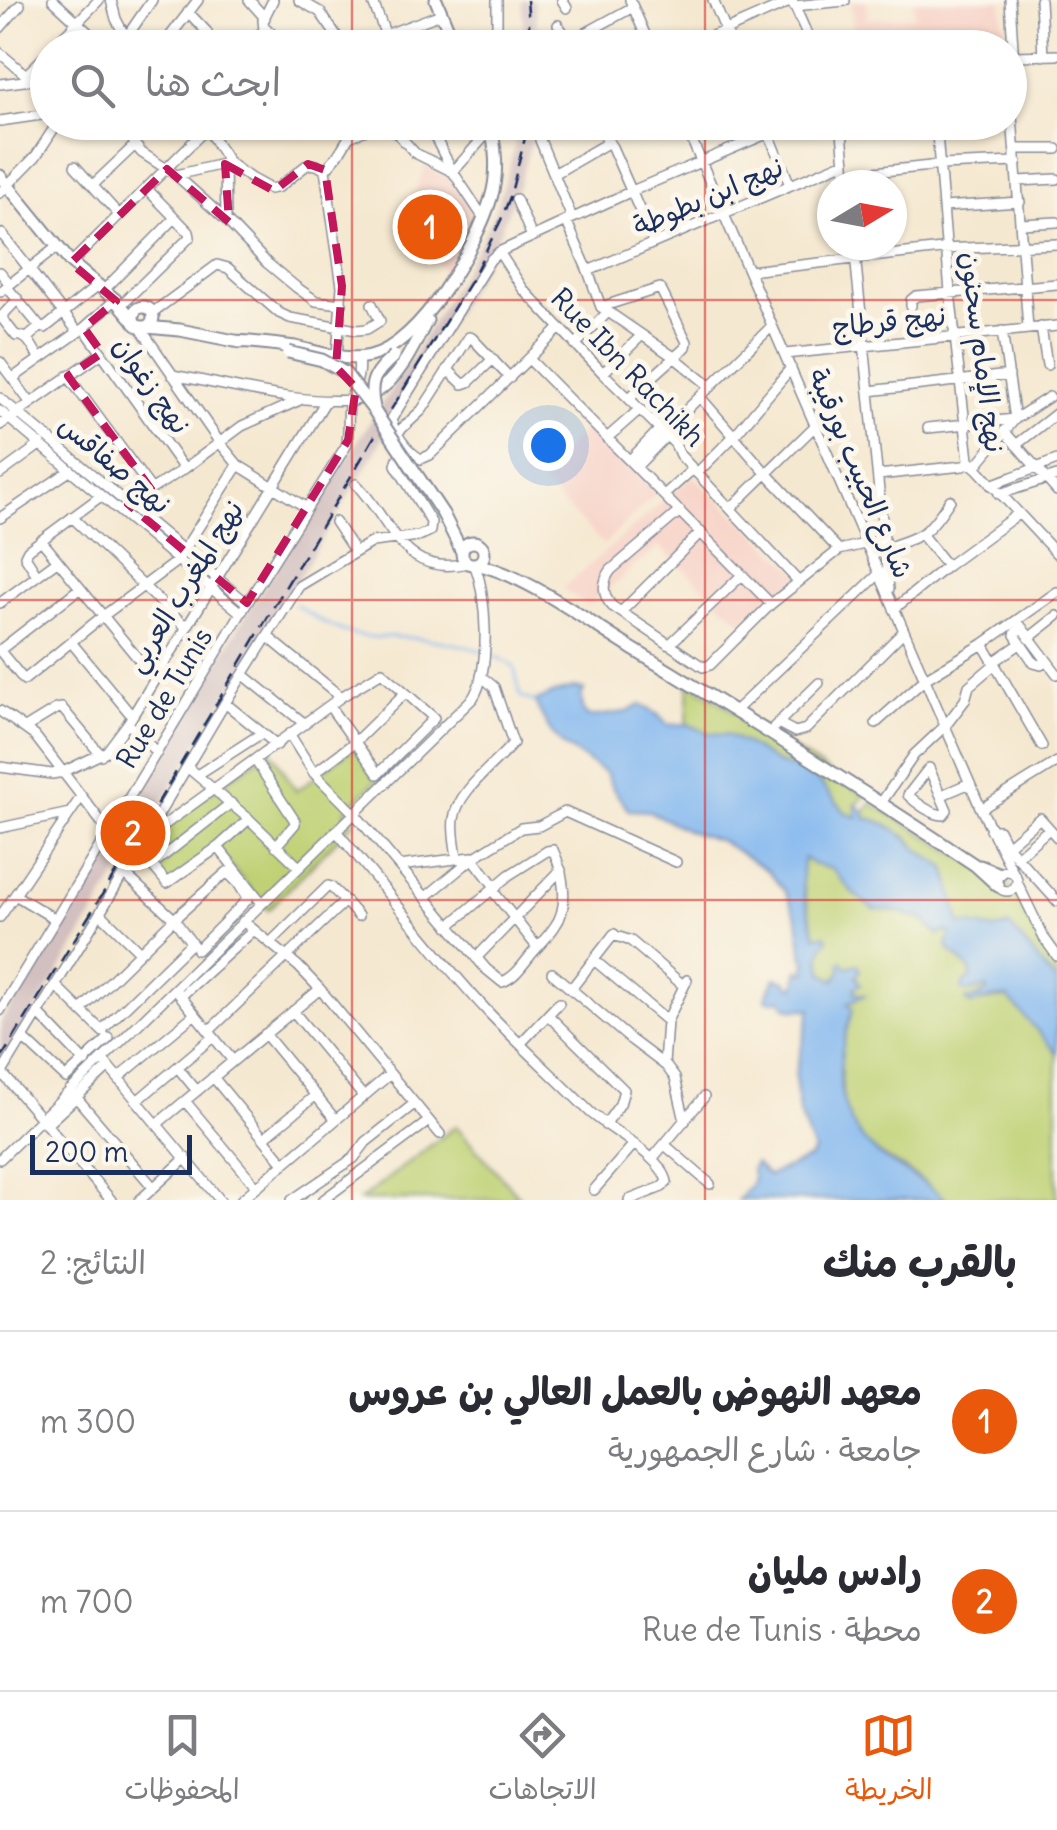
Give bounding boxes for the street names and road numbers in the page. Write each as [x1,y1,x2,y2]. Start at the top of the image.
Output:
street label: نهج ابن بطوطة [627,148,789,245]
street label: نهج الإمام سحنون [949,250,1013,455]
street label: Rue Ibn Rachikh [543,280,713,454]
street label: نهج قرطاج [830,297,948,346]
street label: نهج زغوان [104,329,199,442]
street label: شارع الحبيب بورقيبة [799,362,922,584]
street label: نهج صفاقس [51,406,179,522]
street label: نهج المغرب العربي [117,493,257,683]
street label: Rue de Tunis [108,621,220,775]

